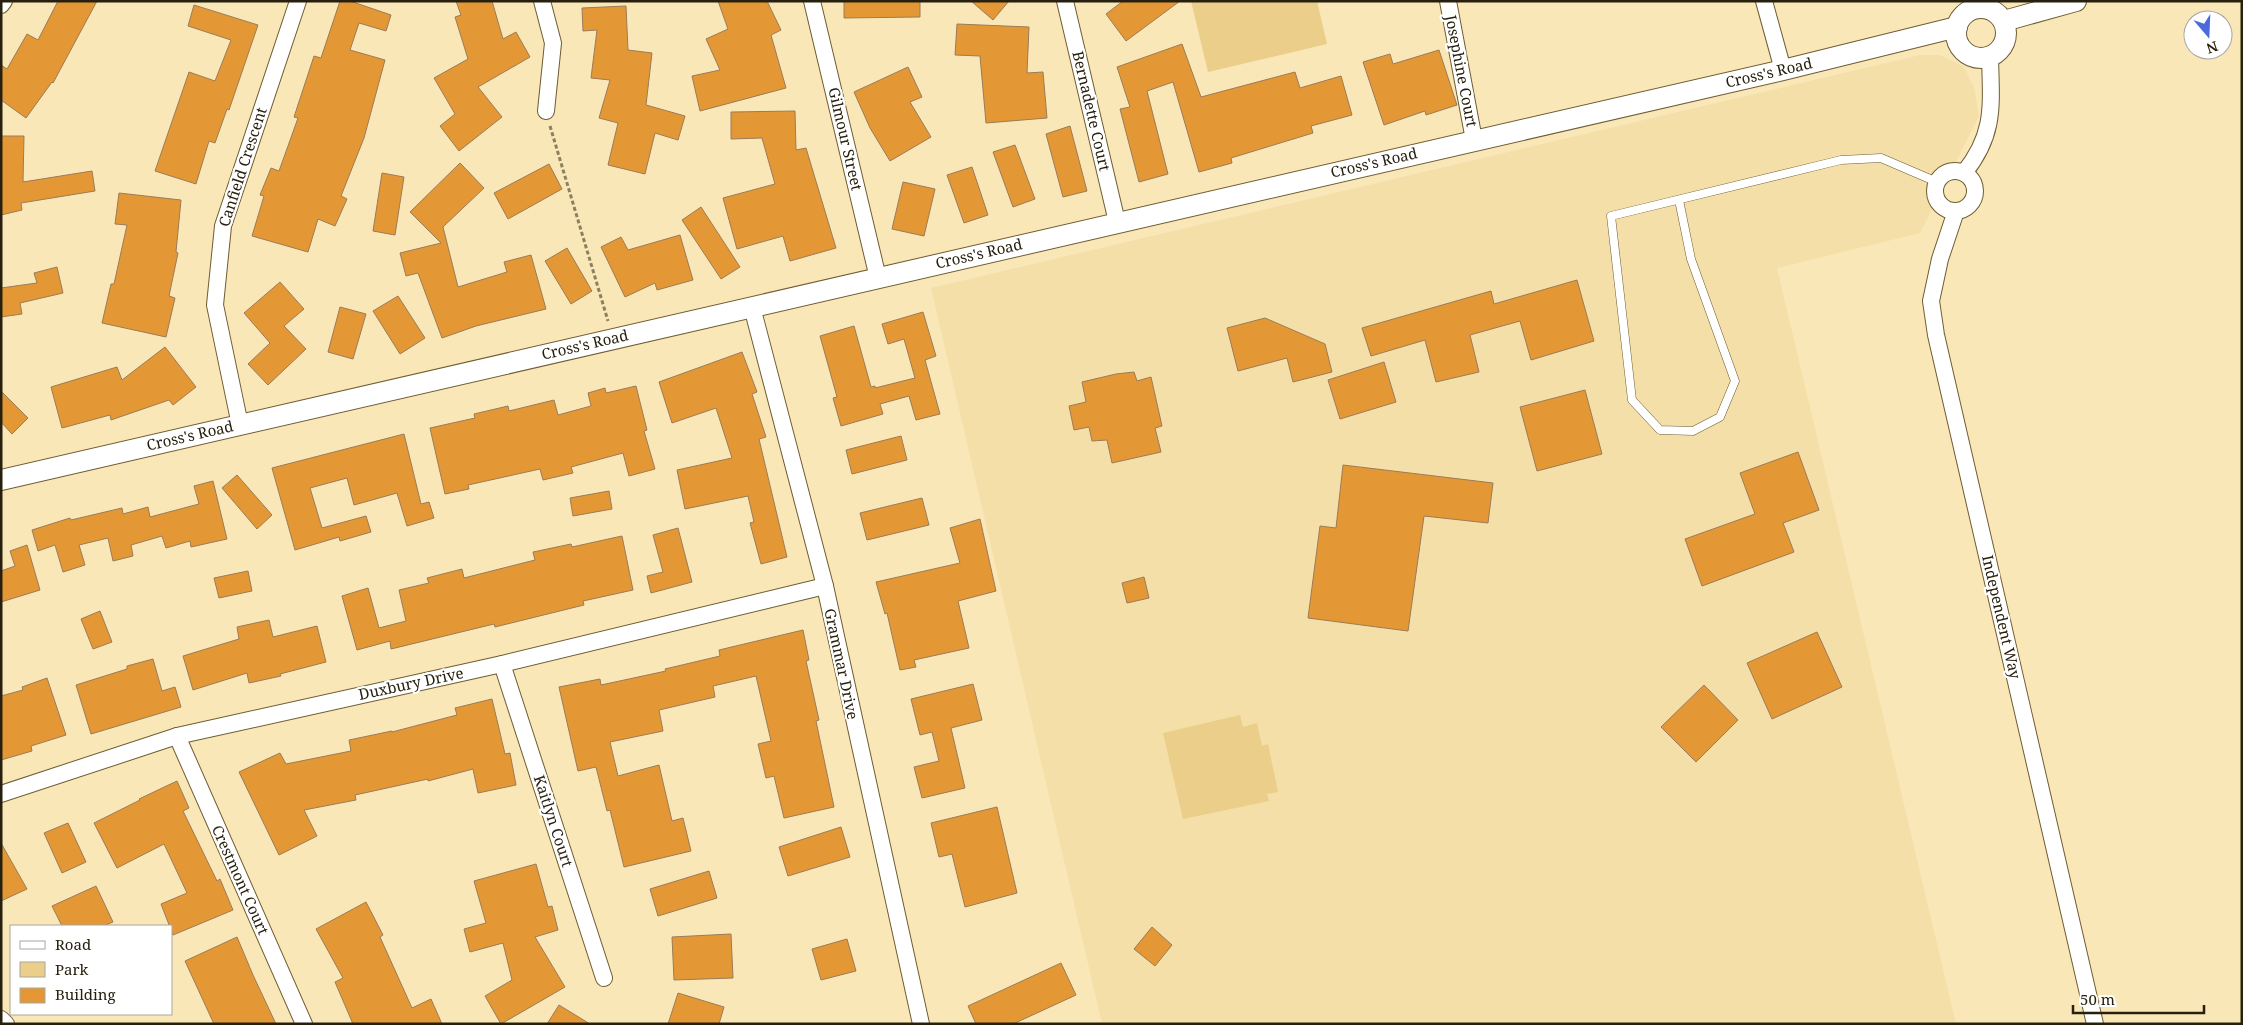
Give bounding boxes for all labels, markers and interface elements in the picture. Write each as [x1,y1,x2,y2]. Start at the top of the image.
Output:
north arrow [2183,10,2233,60]
street label: Josephine Court [1441,12,1483,129]
text: N [2204,37,2221,59]
street label: Bernadette Court [1068,49,1115,173]
street label: Cross's Road [1723,52,1814,92]
street label: Gilmour Street [824,85,868,192]
street label: Canfield Crescent [213,104,271,229]
street label: Cross's Road [1328,142,1419,182]
street label: Cross's Road [933,233,1024,273]
street label: Cross's Road [539,324,630,364]
street label: Cross's Road [144,415,235,455]
street label: Independent Way [1978,553,2026,681]
street label: Grammar Drive [820,606,864,721]
street label: Duxbury Drive [356,662,465,704]
street label: Kaitlyn Court [530,772,578,869]
street label: Crestmont Court [208,822,274,937]
legend [10,925,172,1015]
text: Road [55,934,91,954]
text: Park [55,959,89,979]
scale bar [2073,982,2204,1014]
text: Building [55,984,116,1004]
text: 50 m [2080,989,2115,1009]

